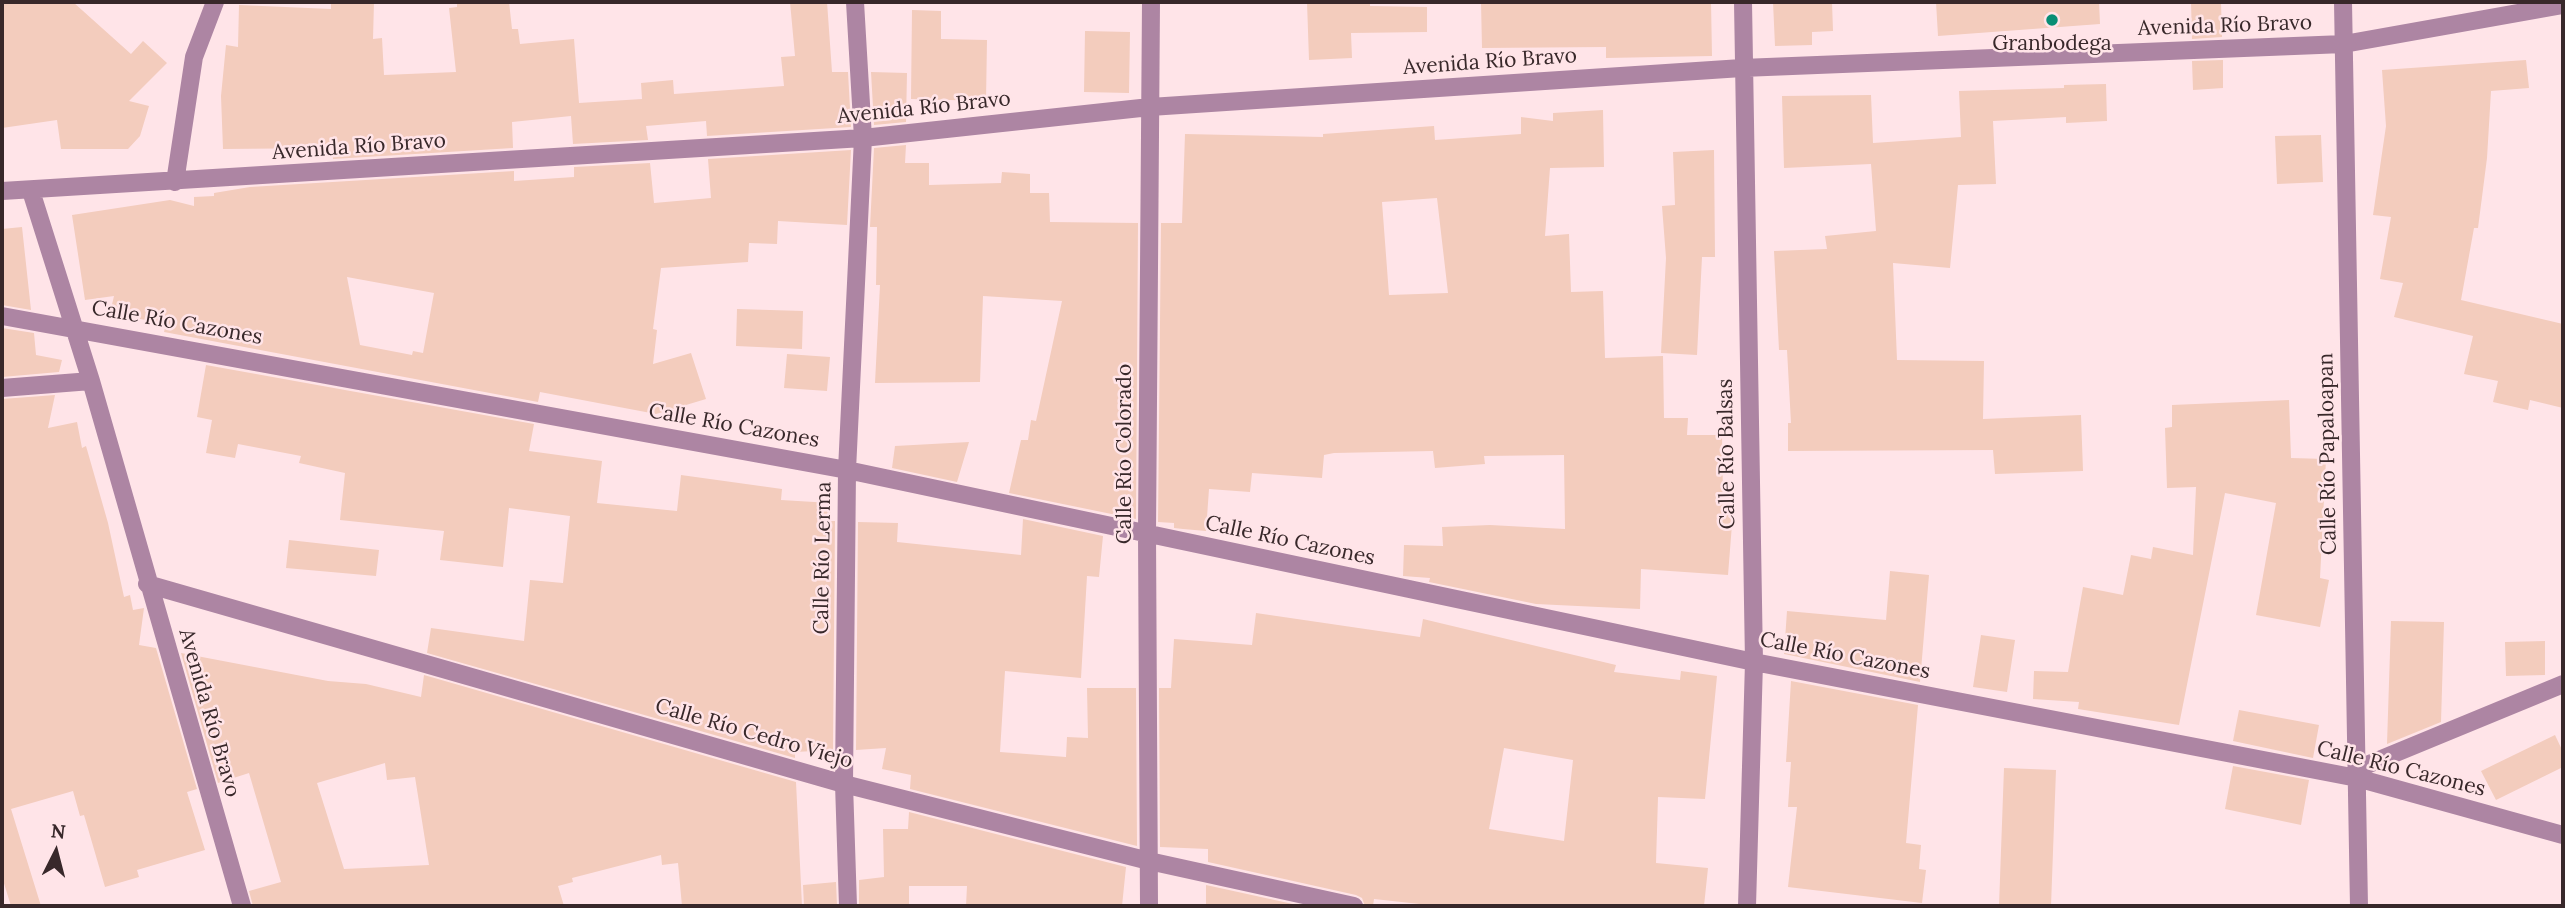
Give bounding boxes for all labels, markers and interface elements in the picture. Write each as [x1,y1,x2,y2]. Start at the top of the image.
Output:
street label: Avenida Río Bravo [2137,10,2313,42]
marker: Granbodega [2044,12,2060,28]
place label: Granbodega [1992,31,2112,57]
street label: Avenida Río Bravo [1402,43,1578,81]
street label: Avenida Río Bravo [836,86,1012,130]
street label: Avenida Río Bravo [271,128,447,166]
street label: Calle Río Cazones [90,296,264,350]
street label: Calle Río Papaloapan [2314,353,2342,555]
street label: Calle Río Colorado [1112,364,1138,544]
street label: Calle Río Balsas [1713,378,1741,530]
street label: Calle Río Cazones [647,399,821,453]
street label: Calle Río Lerma [809,481,837,635]
street label: Calle Río Cazones [1203,511,1377,571]
street label: Avenida Río Bravo [173,626,245,800]
street label: Calle Río Cazones [1758,627,1932,685]
street label: Calle Río Cedro Viejo [652,694,856,774]
street label: Calle Río Cazones [2314,736,2488,802]
north arrow [21,817,91,887]
text: N [50,818,67,844]

